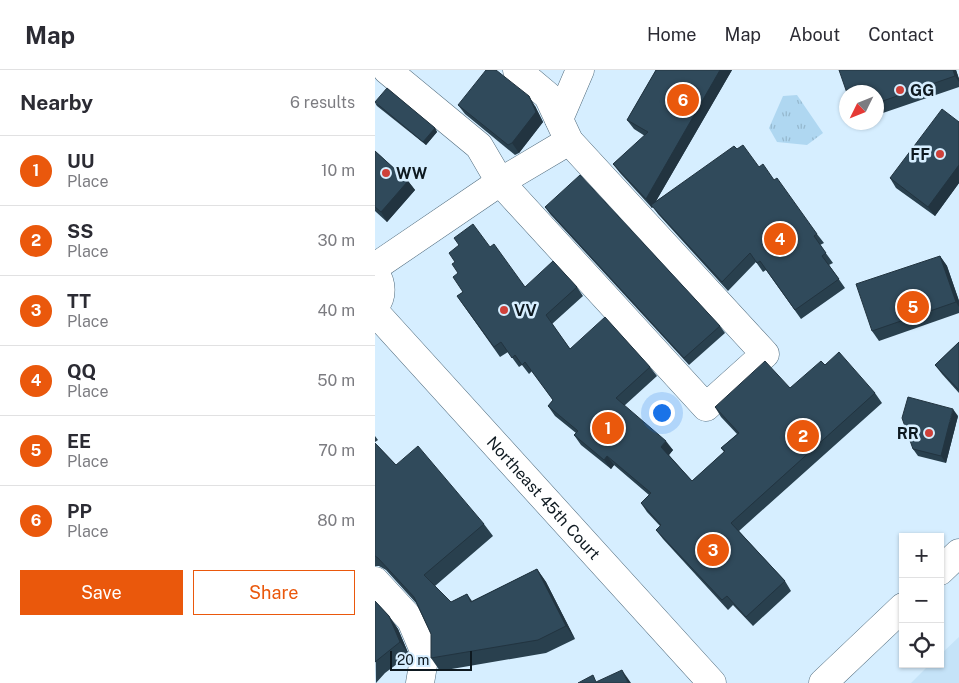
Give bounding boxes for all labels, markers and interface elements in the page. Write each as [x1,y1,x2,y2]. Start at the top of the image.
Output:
text: Map [25,21,75,49]
text: Home [647,24,697,45]
text: Map [725,24,761,45]
text: About [789,24,840,45]
text: Contact [868,24,934,45]
pin: 6 [667,81,699,119]
place label: GG [910,81,934,100]
marker: GG [894,84,906,96]
north arrow [839,85,884,130]
text: Nearby [20,90,93,115]
text: 6 results [290,93,355,112]
place label: FF [910,145,930,164]
marker: FF [934,148,946,160]
text: UU [67,150,95,172]
text: 1 [33,161,39,180]
text: 10 m [321,161,355,180]
place label: WW [396,164,428,183]
marker: WW [380,167,392,179]
text: Place [67,172,109,191]
text: SS [67,220,93,242]
pin: 4 [764,220,796,258]
text: 2 [31,231,41,250]
text: 30 m [318,231,355,250]
text: Place [67,242,109,261]
pin: 5 [897,288,929,326]
text: TT [67,290,91,312]
text: 3 [31,301,41,320]
text: 40 m [317,301,355,320]
place label: VV [514,301,537,320]
marker: VV [498,304,510,316]
text: Place [67,312,109,331]
text: QQ [67,360,96,382]
text: 4 [31,371,41,390]
text: 50 m [317,371,355,390]
text: Place [67,382,109,401]
your location [649,400,675,426]
pin: 1 [592,409,624,447]
pin: 2 [787,417,819,455]
place label: RR [897,424,919,443]
marker: RR [923,427,935,439]
text: EE [67,430,91,452]
street label: Northeast 45th Court [483,433,604,564]
text: 5 [31,441,41,460]
text: 70 m [318,441,355,460]
text: Place [67,452,109,471]
text: PP [67,500,92,522]
text: 6 [31,511,41,530]
text: 80 m [317,511,355,530]
text: Place [67,522,109,541]
pin: 3 [697,531,729,569]
map controls [899,533,944,668]
button: + [899,533,944,578]
button: Save [20,570,183,615]
button: Share [193,570,355,615]
button: − [899,578,944,623]
button: locate [899,623,944,668]
scale bar [390,648,473,671]
text: 20 m [397,652,429,668]

